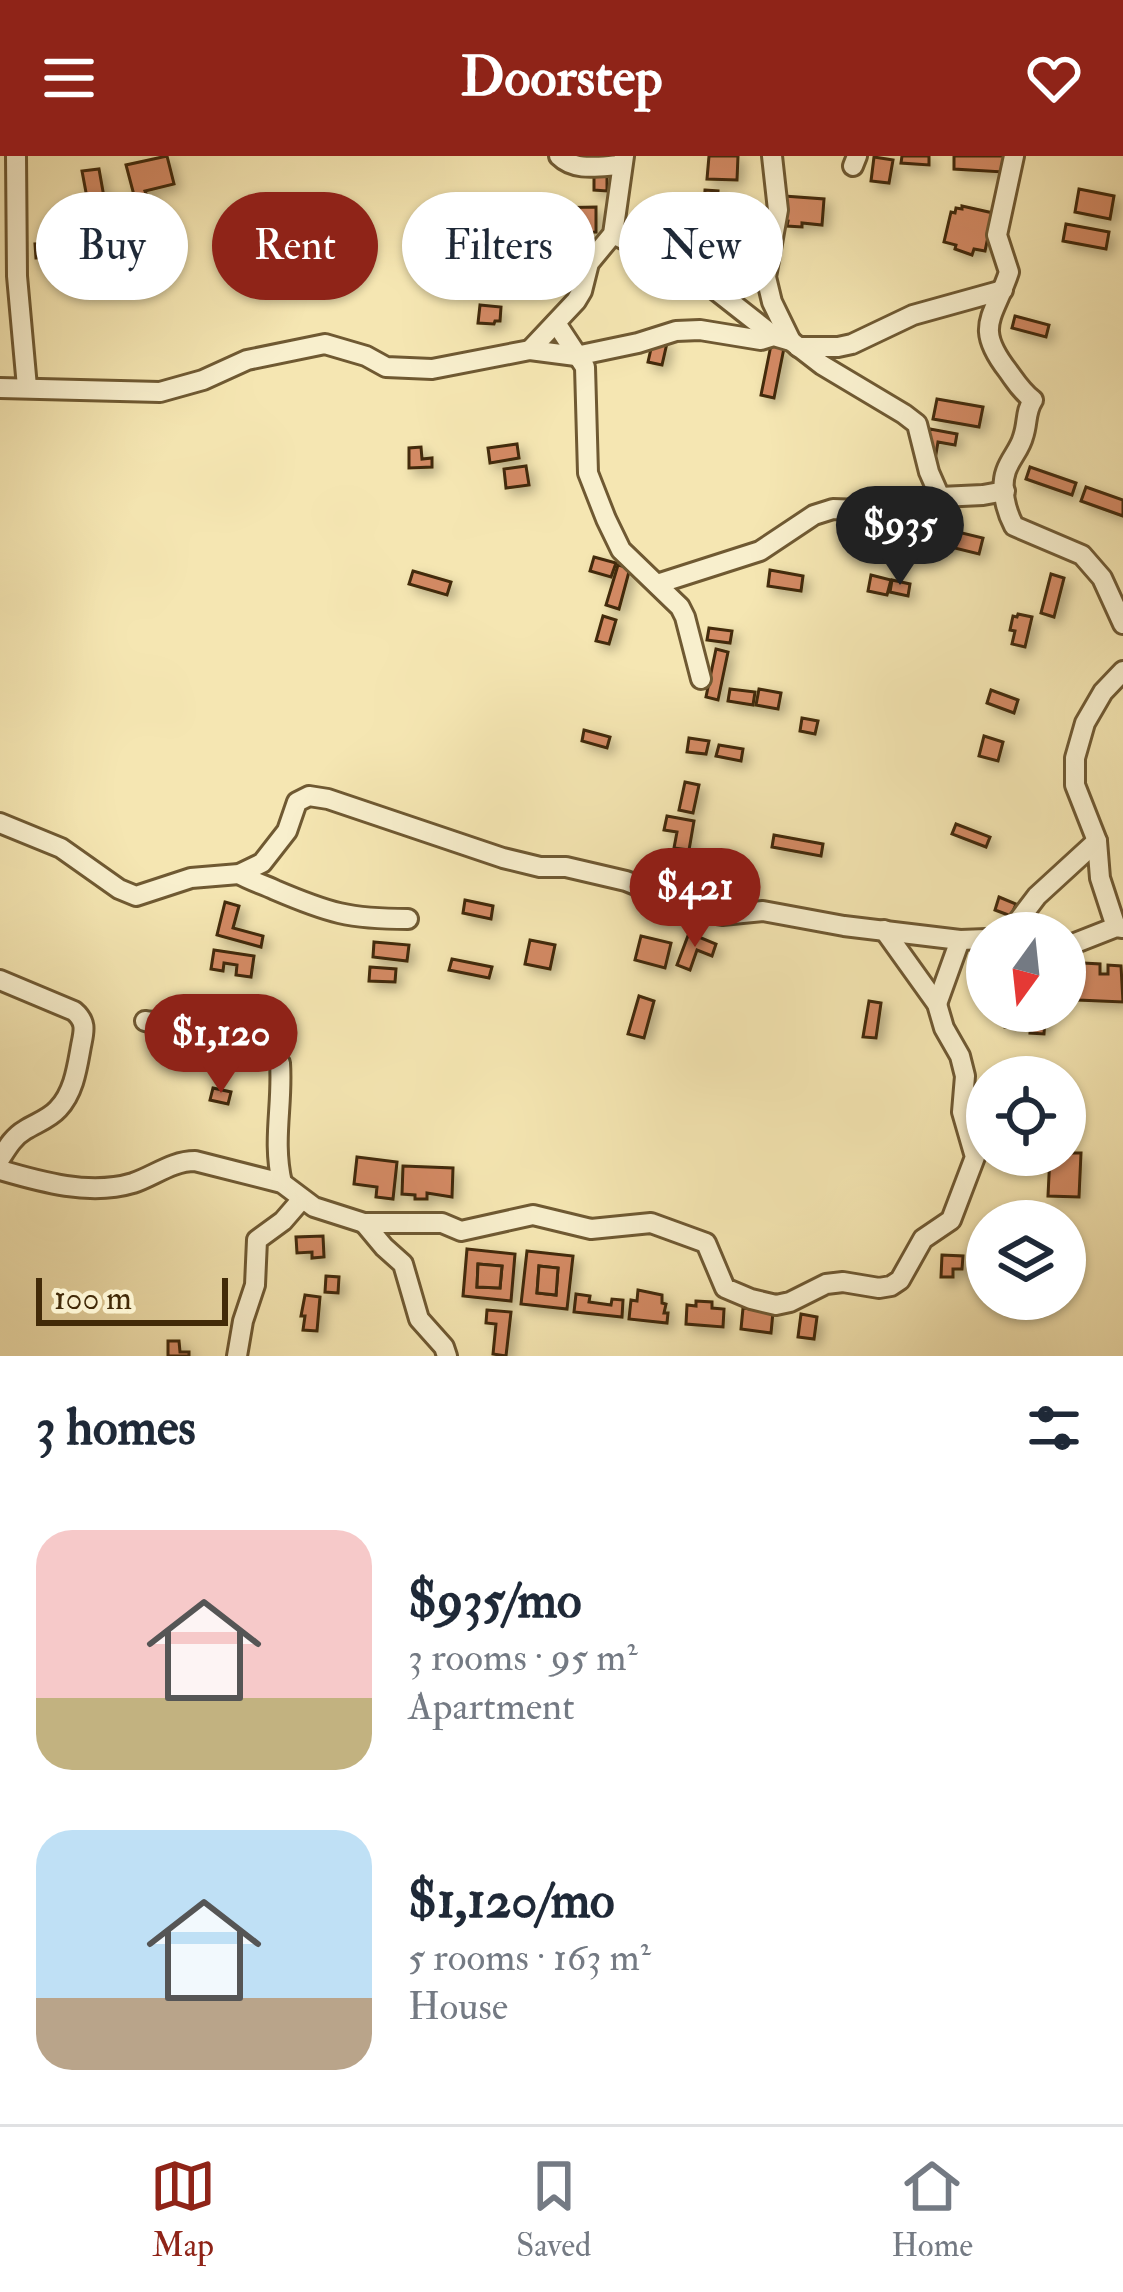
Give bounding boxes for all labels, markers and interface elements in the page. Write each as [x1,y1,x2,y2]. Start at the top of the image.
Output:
text: Doorstep [461,44,662,112]
icon: menu [36,45,102,111]
icon: heart [1021,45,1087,111]
chip: Buy [36,192,188,300]
chip: Rent [212,192,378,300]
chip: Filters [402,192,595,300]
chip: New [619,192,783,300]
pin: $935 [829,486,971,588]
text: $935 [863,500,937,549]
pin: $421 [624,848,766,950]
text: $421 [657,862,733,911]
north arrow [966,912,1086,1032]
map controls [966,912,1086,1320]
pin: $1,120 [123,994,319,1096]
text: $1,120 [172,1008,270,1057]
button: locate [966,1056,1086,1176]
button: layers [966,1200,1086,1320]
scale bar [36,1272,228,1325]
text: 100 m [54,1278,132,1319]
icon: filters [1021,1395,1087,1461]
text: 3 homes [36,1396,196,1460]
text: $935/mo [408,1569,582,1633]
icon: home [132,1578,276,1722]
text: 3 rooms · 95 m² [408,1633,637,1682]
text: Apartment [408,1682,575,1731]
text: $1,120/mo [408,1869,615,1933]
icon: home [132,1878,276,2022]
text: 5 rooms · 163 m² [408,1933,651,1982]
text: House [408,1982,508,2031]
tab: Map [150,2153,216,2266]
tab: Saved [516,2153,591,2266]
tab: Home [891,2153,973,2266]

